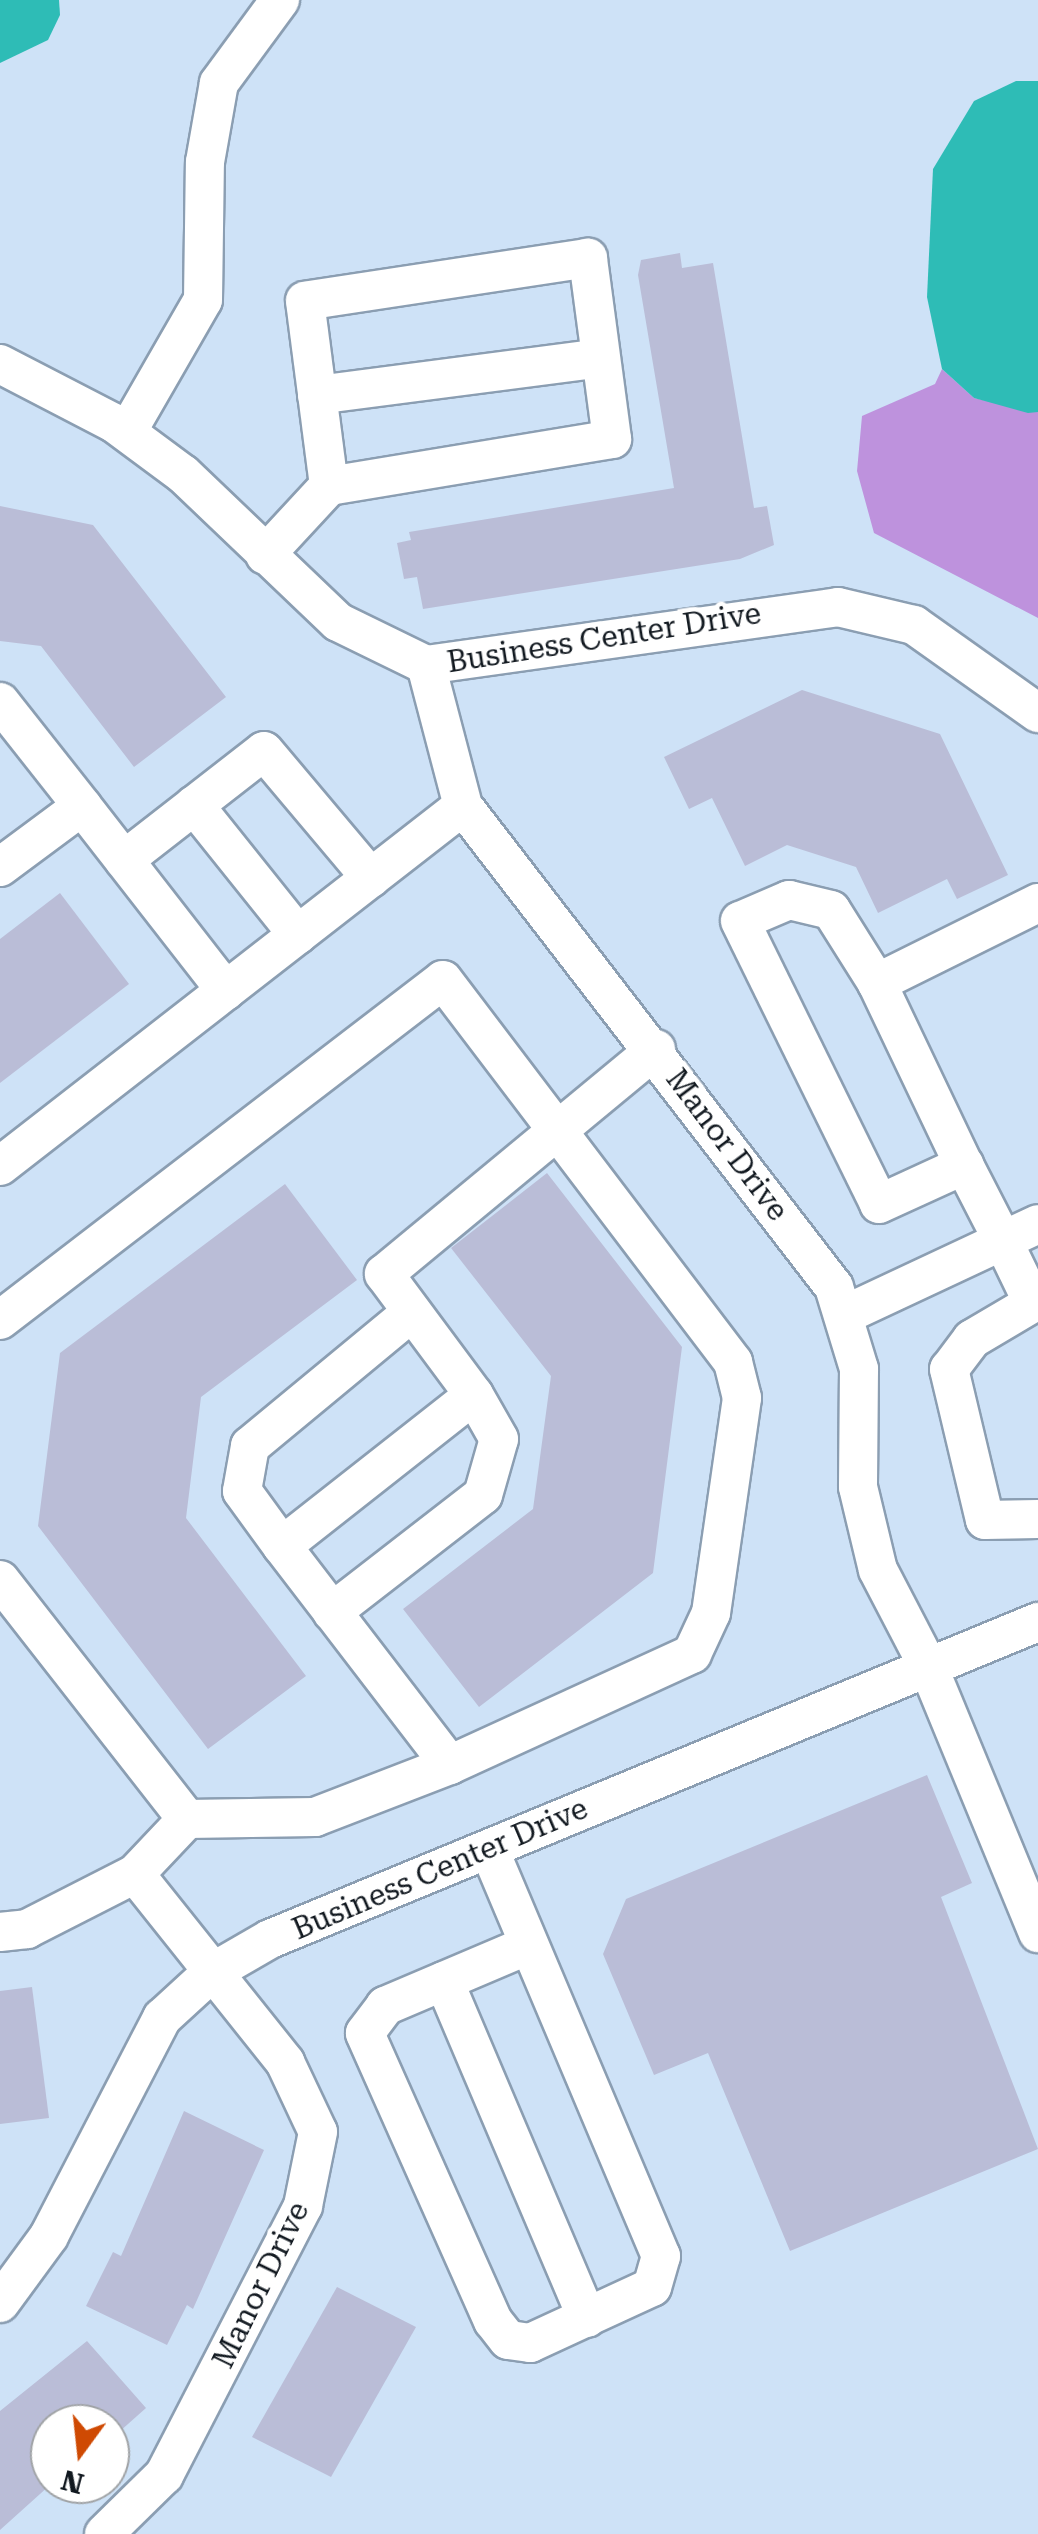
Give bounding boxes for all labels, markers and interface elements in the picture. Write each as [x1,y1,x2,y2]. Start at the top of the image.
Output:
street label: Business Center Drive [445,595,763,681]
street label: Manor Drive [658,1062,796,1228]
street label: Business Center Drive [287,1790,593,1948]
street label: Manor Drive [205,2196,317,2374]
north arrow [30,2404,130,2504]
text: N [58,2463,87,2500]

